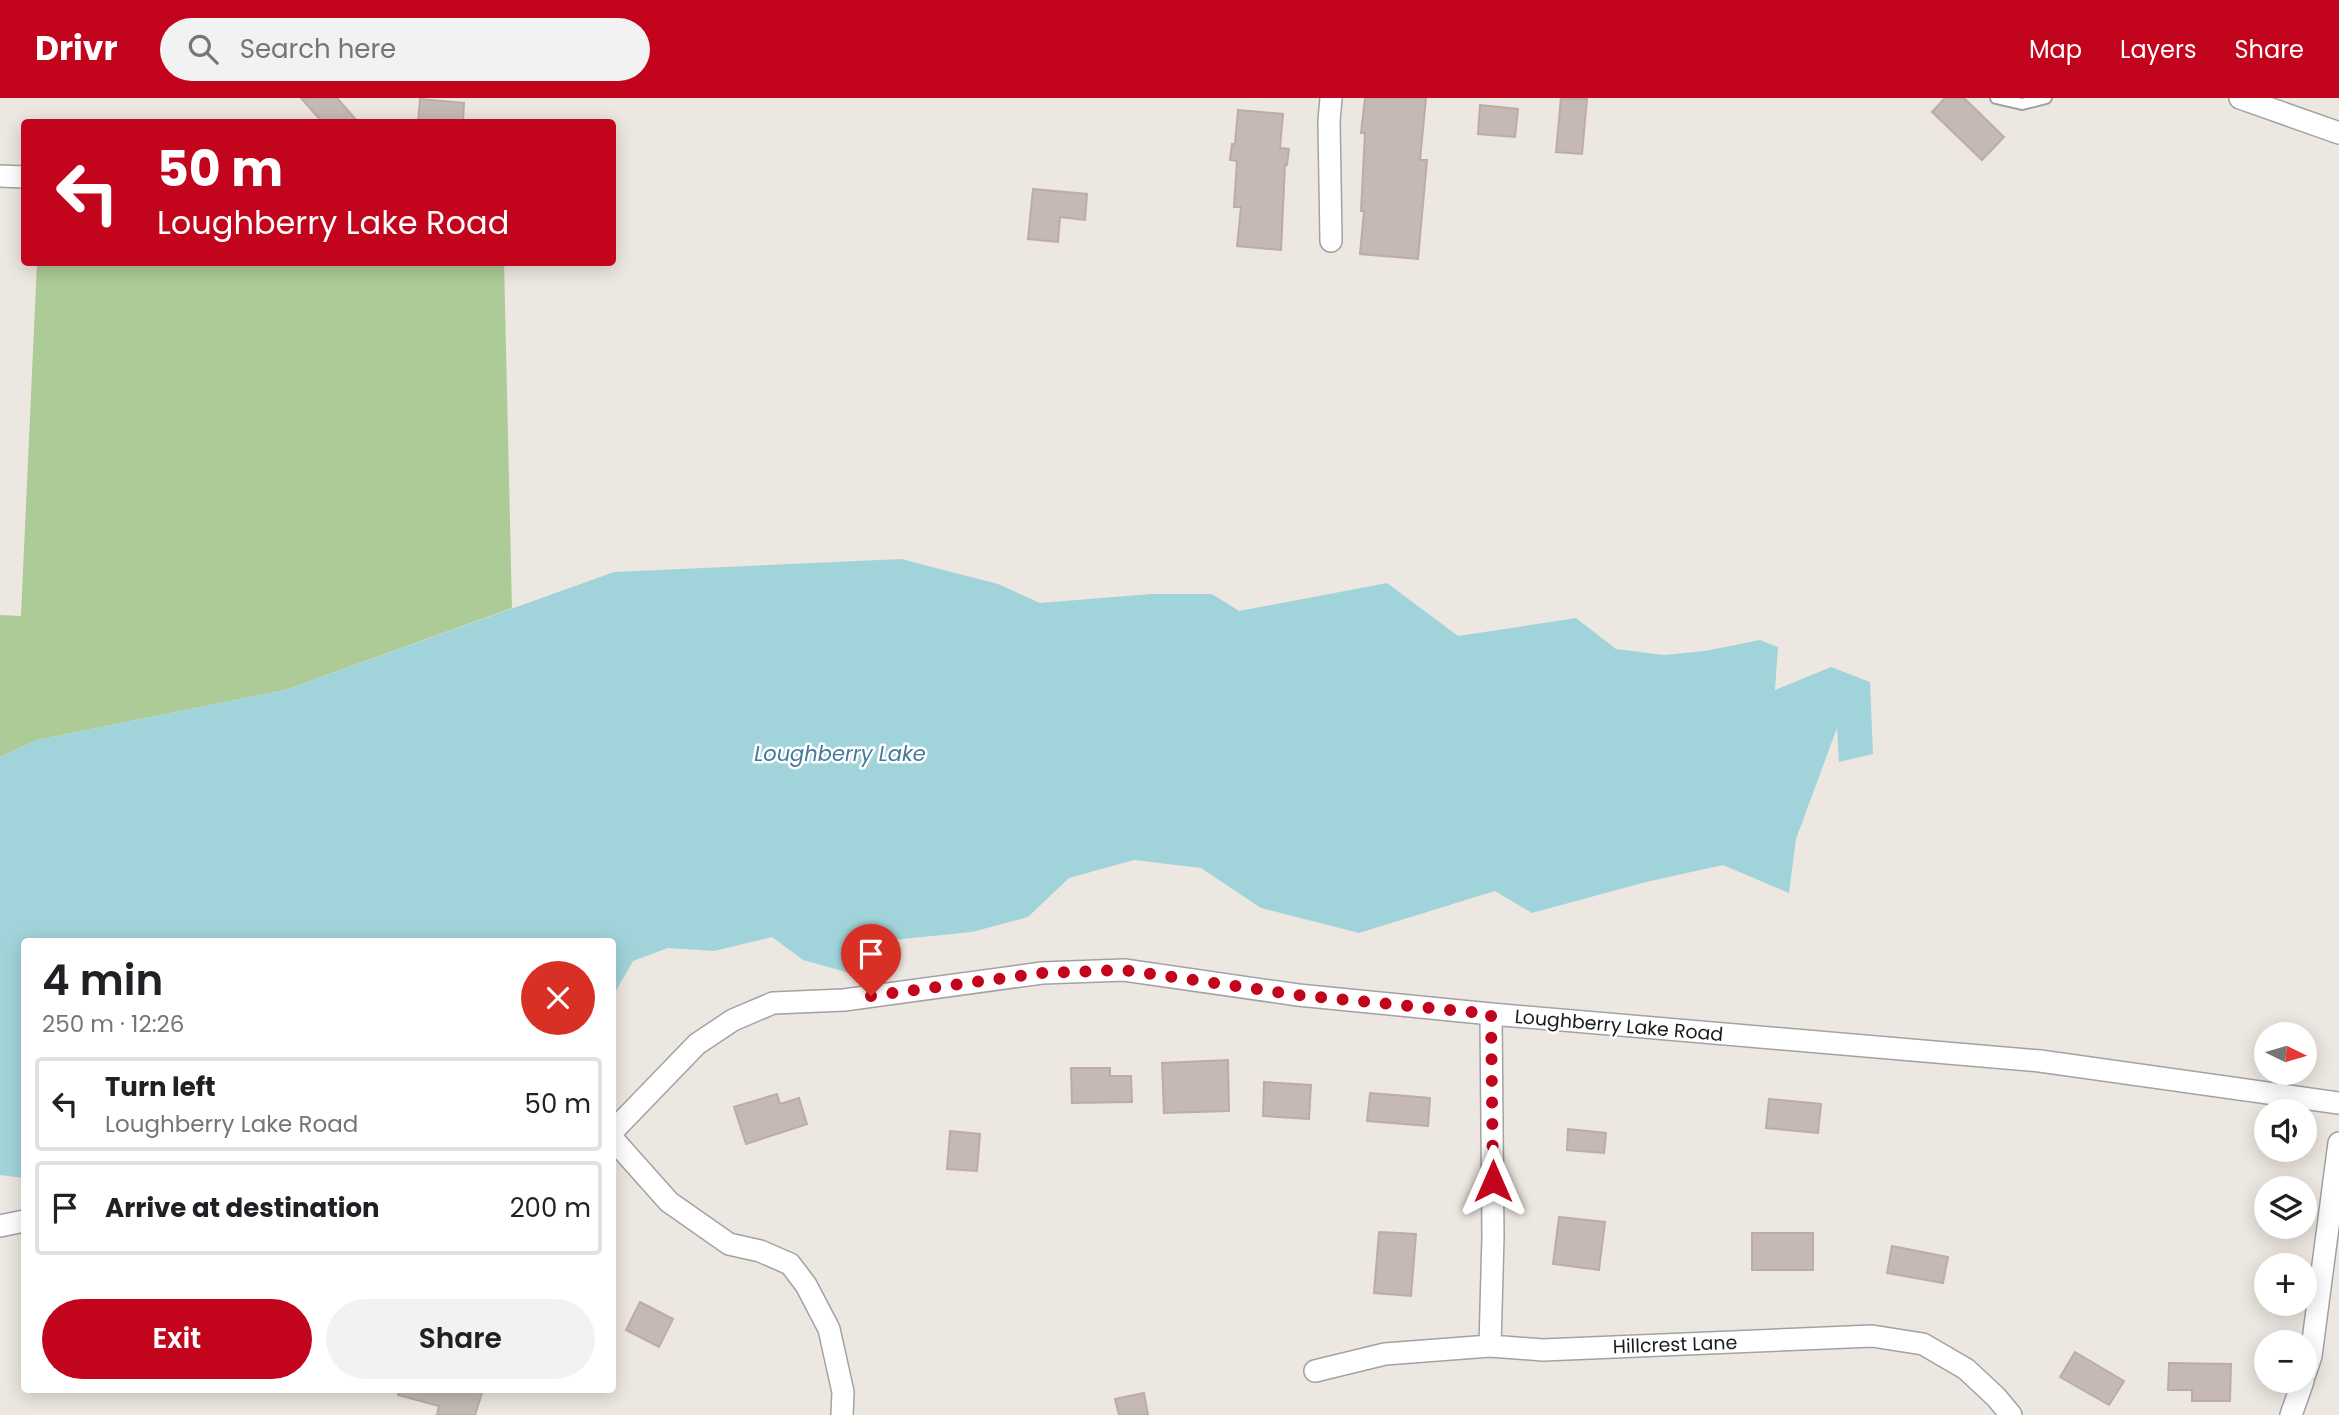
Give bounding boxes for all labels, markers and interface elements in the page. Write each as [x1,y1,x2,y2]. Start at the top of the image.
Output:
search box [160,18,650,81]
text: Drivr [35,25,118,72]
icon: search [184,30,222,68]
text: Search here [240,31,396,67]
text: Map [2029,33,2082,66]
text: Layers [2120,33,2196,66]
text: Share [2234,33,2304,66]
text: 50 m [157,135,283,203]
icon: left [42,147,133,238]
text: Loughberry Lake Road [157,200,509,245]
water label: Loughberry Lake [754,739,926,768]
pin [841,924,901,996]
icon: arrive [852,935,890,973]
text: 4 min [42,951,163,1010]
button: close [521,961,595,1035]
street label: Loughberry Lake Road [1514,1003,1724,1048]
text: 250 m · 12:26 [42,1008,184,1040]
north arrow [2254,1022,2317,1085]
map controls [2254,1022,2317,1393]
text: Turn left [105,1069,216,1105]
icon: left [46,1085,84,1123]
text: 50 m [525,1086,591,1122]
button: sound [2254,1099,2317,1162]
text: Loughberry Lake Road [105,1108,358,1140]
position arrow [1456,1144,1530,1218]
button: layers [2254,1176,2317,1239]
icon: arrive [46,1189,84,1227]
text: Arrive at destination [105,1190,380,1226]
text: 200 m [510,1190,591,1226]
button: + [2254,1253,2317,1316]
button: Exit [42,1299,312,1379]
button: Share [326,1299,595,1379]
street label: Hillcrest Lane [1612,1329,1738,1360]
button: − [2254,1330,2317,1393]

